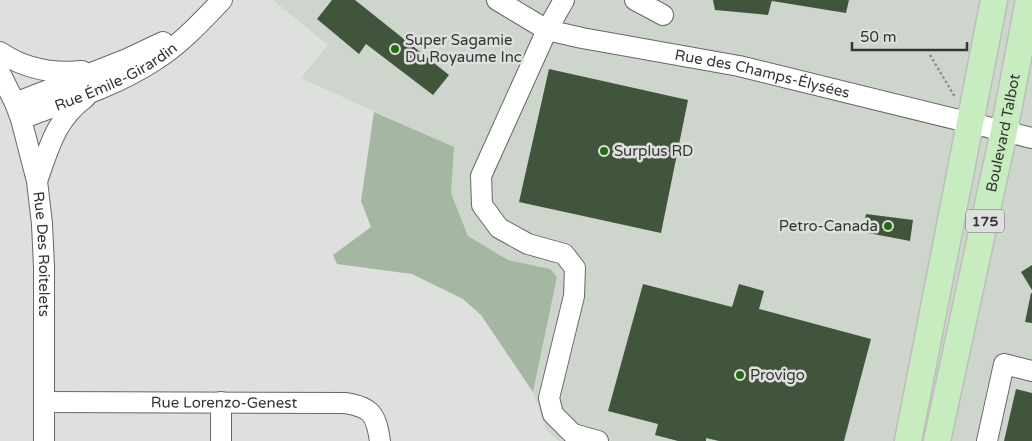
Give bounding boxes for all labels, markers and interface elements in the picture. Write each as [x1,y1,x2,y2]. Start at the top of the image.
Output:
scale bar [852,20,967,52]
text: 50 m [860,28,897,46]
place label: Super Sagamie Du Royaume Inc [405,31,522,66]
street label: Rue Émile-Girardin [52,39,181,115]
marker: Super Sagamie Du Royaume Inc [389,43,401,55]
street label: Rue des Champs-Élysées [673,46,852,102]
street label: Boulevard Talbot [982,72,1024,194]
place label: Surplus RD [614,142,693,160]
marker: Surplus RD [598,145,610,157]
street label: Rue Des Roitelets [29,190,53,317]
road number: 175 [966,210,1004,232]
place label: Petro-Canada [779,217,878,235]
marker: Petro-Canada [882,220,894,232]
place label: Provigo [750,366,805,384]
marker: Provigo [734,369,746,381]
street label: Rue Lorenzo-Genest [151,393,297,412]

